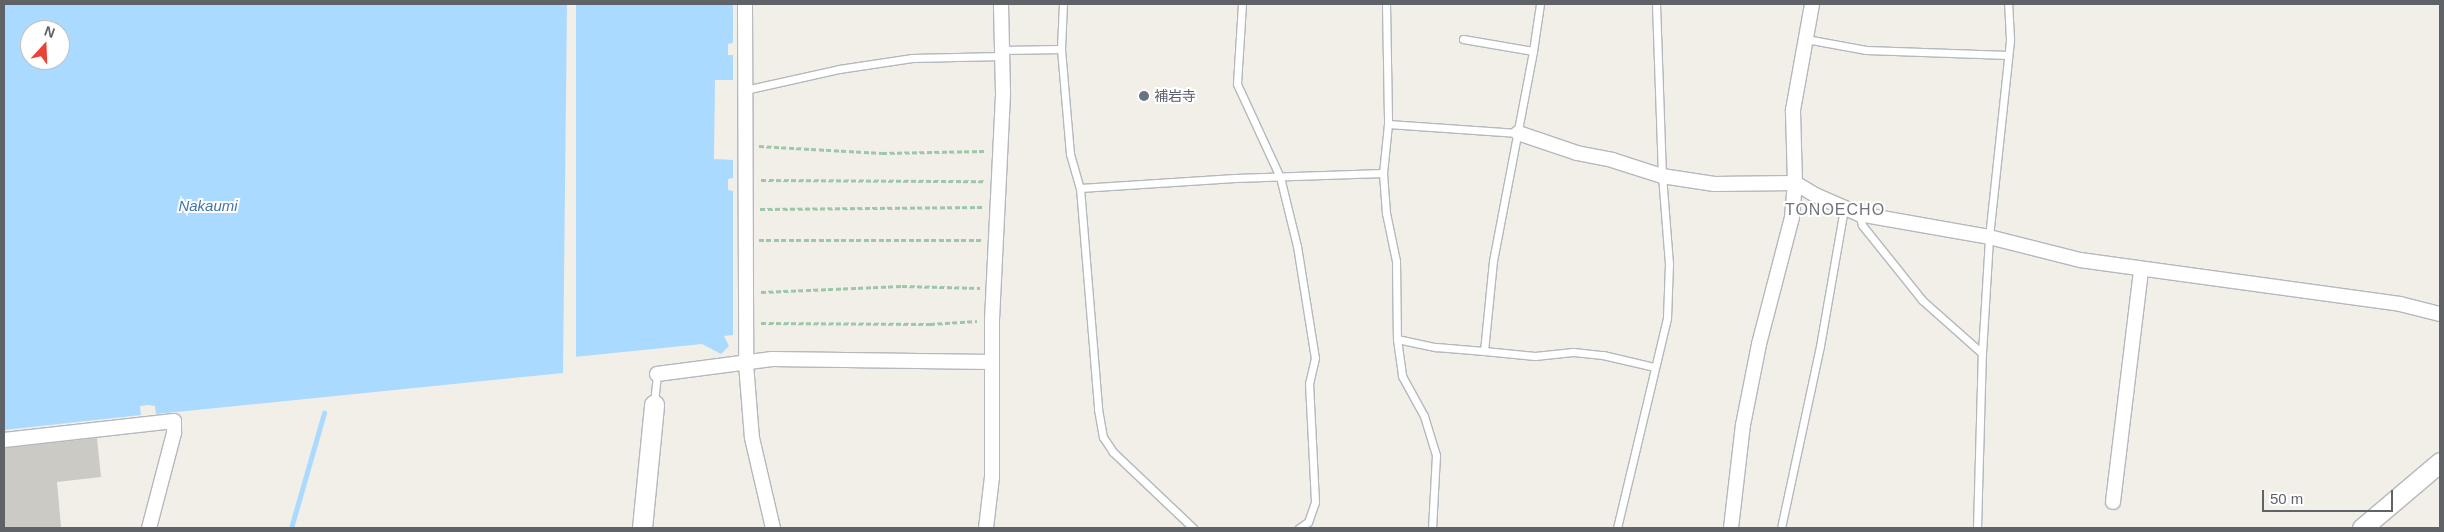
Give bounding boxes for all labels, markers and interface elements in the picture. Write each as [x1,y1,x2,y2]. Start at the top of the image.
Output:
north arrow [20,20,70,70]
text: N [42,23,57,41]
place label: 補岩寺 [1154,88,1196,104]
marker: 補岩寺 [1138,90,1150,102]
water label: Nakaumi [178,197,238,215]
district label: TONOECHO [1784,200,1886,220]
scale bar [2264,480,2395,512]
text: 50 m [2270,490,2303,507]

